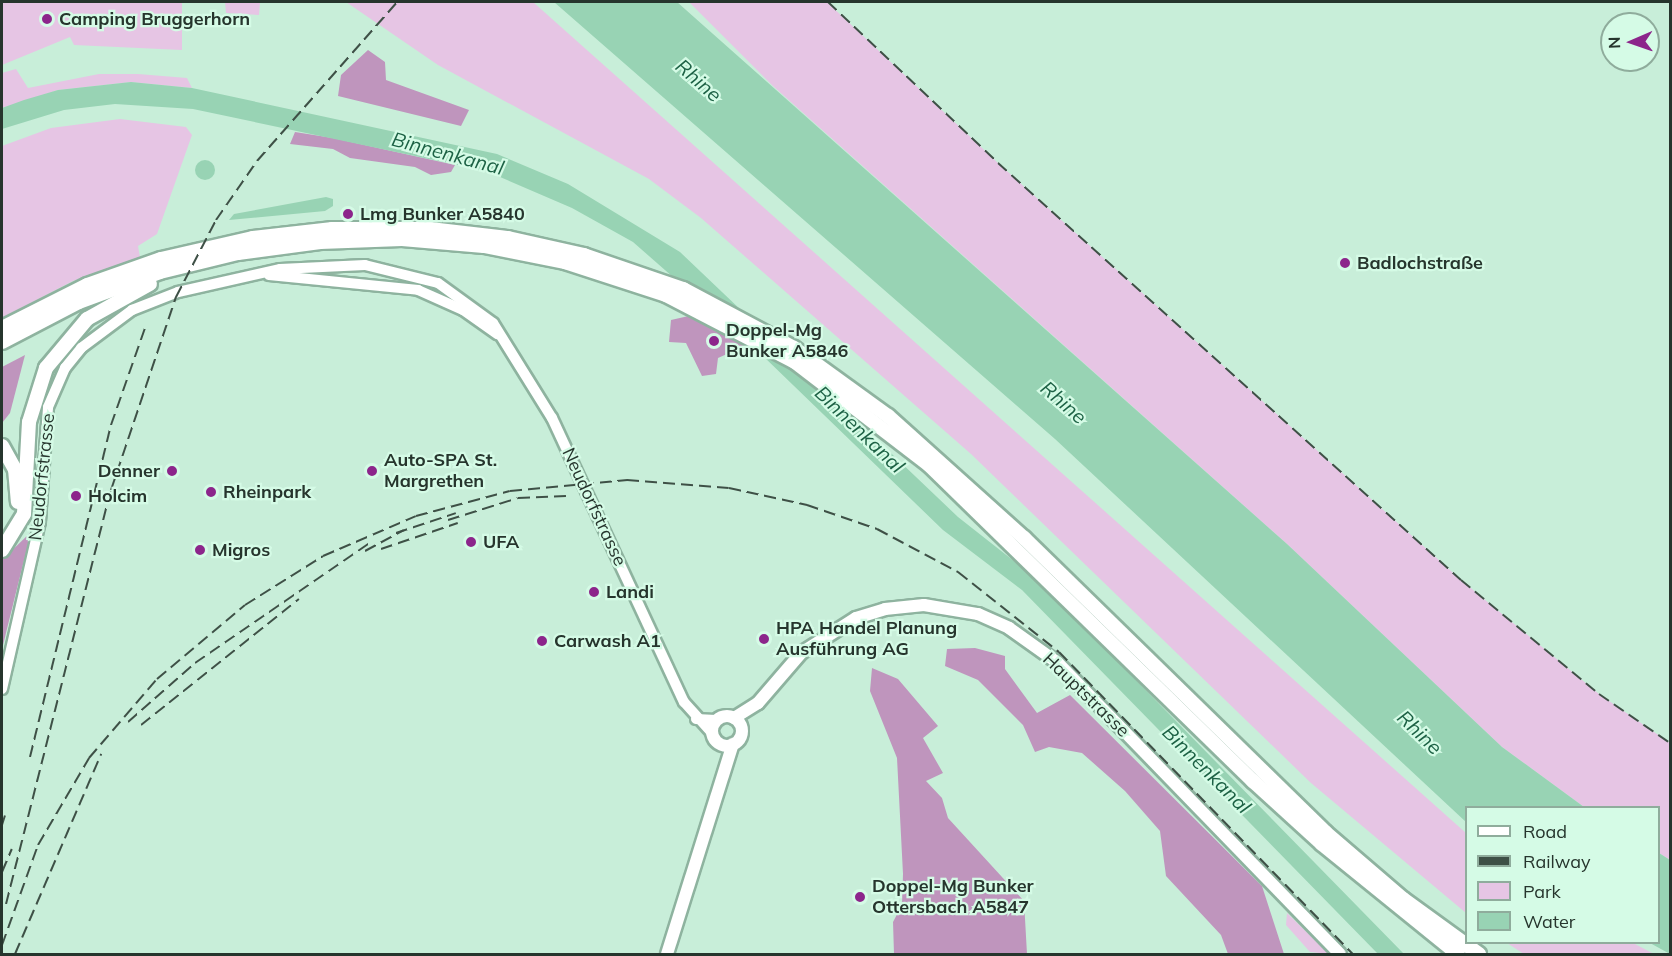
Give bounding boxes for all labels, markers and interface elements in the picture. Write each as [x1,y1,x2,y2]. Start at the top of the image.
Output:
place label: Camping Bruggerhorn [59,8,250,30]
marker: Camping Bruggerhorn [40,12,54,26]
north arrow [1600,12,1660,72]
text: N [1604,36,1624,49]
water label: Rhine [671,54,727,106]
water label: Binnenkanal [389,127,507,179]
place label: Lmg Bunker A5840 [360,203,525,225]
marker: Lmg Bunker A5840 [341,207,355,221]
place label: Badlochstraße [1357,252,1483,274]
marker: Badlochstraße [1338,256,1352,270]
place label: Doppel-Mg Bunker A5846 [726,320,848,362]
marker: Doppel-Mg Bunker A5846 [707,334,721,348]
water label: Rhine [1036,376,1092,428]
water label: Binnenkanal [810,380,910,478]
street label: Neudorfstrasse [25,412,59,542]
street label: Neudorfstrasse [557,445,631,569]
place label: Auto-SPA St. Margrethen [384,450,497,492]
place label: Denner [98,460,160,482]
marker: Denner [165,464,179,478]
marker: Auto-SPA St. Margrethen [365,464,379,478]
place label: Rheinpark [223,481,311,503]
place label: Holcim [88,485,147,507]
marker: Rheinpark [204,485,218,499]
marker: Holcim [69,489,83,503]
place label: UFA [483,531,519,553]
marker: UFA [464,535,478,549]
place label: Migros [212,539,270,561]
marker: Migros [193,543,207,557]
place label: Landi [606,581,654,603]
marker: Landi [587,585,601,599]
place label: HPA Handel Planung Ausführung AG [776,618,957,660]
place label: Carwash A1 [554,630,661,652]
marker: HPA Handel Planung Ausführung AG [757,632,771,646]
marker: Carwash A1 [535,634,549,648]
street label: Hauptstrasse [1038,648,1134,742]
water label: Rhine [1393,705,1447,759]
water label: Binnenkanal [1158,720,1256,818]
legend [1465,806,1660,944]
text: Road [1523,820,1567,843]
text: Railway [1523,850,1591,873]
place label: Doppel-Mg Bunker Ottersbach A5847 [872,876,1034,918]
text: Park [1523,880,1561,903]
marker: Doppel-Mg Bunker Ottersbach A5847 [853,890,867,904]
text: Water [1523,910,1575,933]

